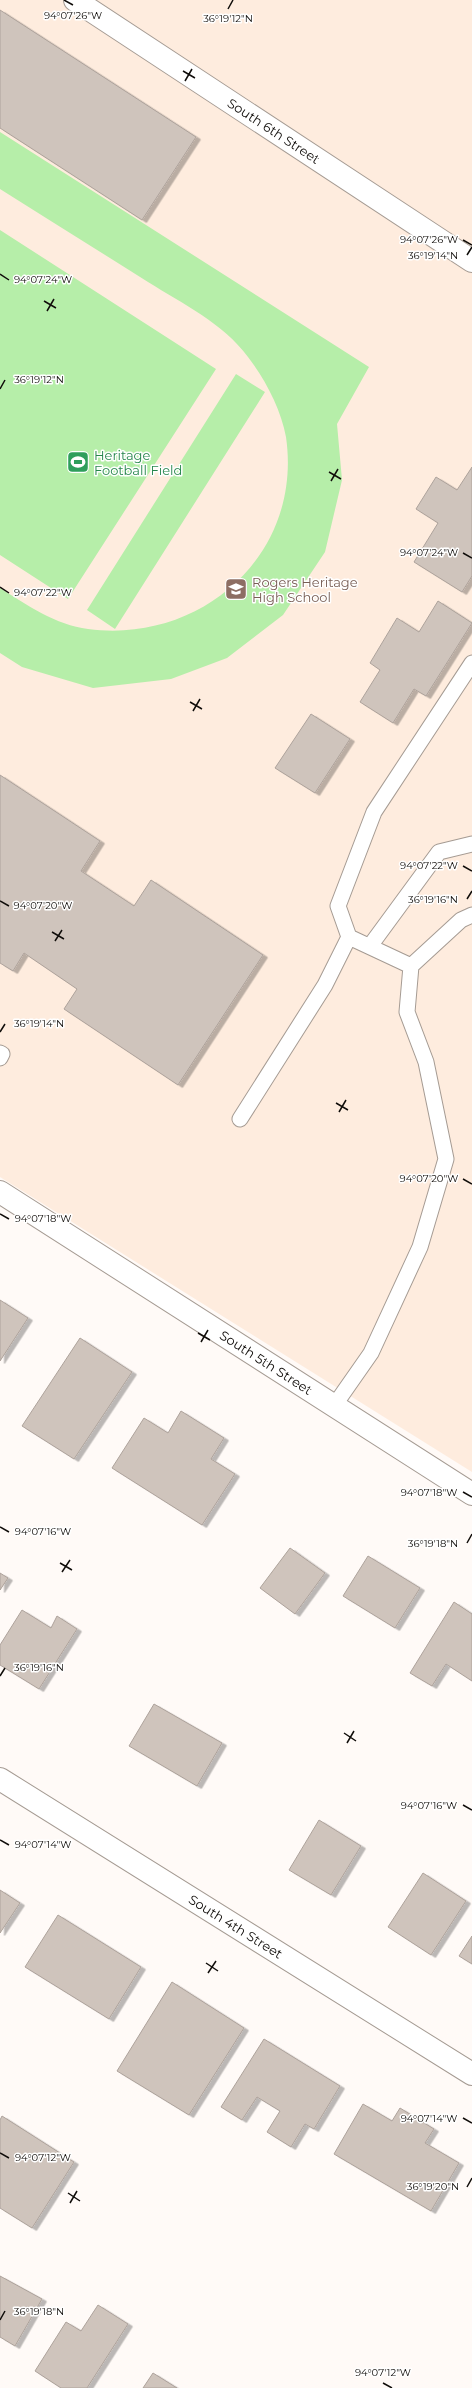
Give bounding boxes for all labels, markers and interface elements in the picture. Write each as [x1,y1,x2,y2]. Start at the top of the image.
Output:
text: 94°07'26"W [44,9,102,22]
text: 36°19'12"N [203,12,253,25]
street label: South 6th Street [225,95,323,167]
text: 94°07'26"W [400,233,458,246]
text: 36°19'14"N [408,249,458,262]
text: 94°07'24"W [14,273,72,286]
text: 36°19'12"N [14,373,64,386]
place label: Heritage Football Field [94,447,182,478]
sports icon: Heritage Football Field [65,449,91,475]
text: 94°07'24"W [400,546,458,559]
place label: Rogers Heritage High School [252,574,358,605]
school or university icon: Rogers Heritage High School [223,576,249,602]
text: 94°07'22"W [14,586,72,599]
text: 94°07'22"W [400,859,458,872]
text: 36°19'16"N [408,893,458,906]
text: 94°07'20"W [14,899,72,912]
text: 36°19'14"N [14,1017,64,1030]
text: 94°07'20"W [400,1172,458,1185]
text: 94°07'18"W [15,1212,71,1225]
street label: South 5th Street [217,1327,315,1398]
text: 94°07'18"W [401,1486,457,1499]
text: 94°07'16"W [15,1525,71,1538]
text: 36°19'18"N [408,1537,458,1550]
text: 36°19'16"N [14,1661,64,1674]
text: 94°07'16"W [401,1799,457,1812]
text: 94°07'14"W [15,1838,71,1851]
street label: South 4th Street [186,1891,286,1962]
text: 94°07'14"W [401,2112,457,2125]
text: 94°07'12"W [15,2151,71,2164]
text: 36°19'20"N [407,2180,459,2193]
text: 36°19'18"N [14,2305,64,2318]
text: 94°07'12"W [355,2366,411,2379]

